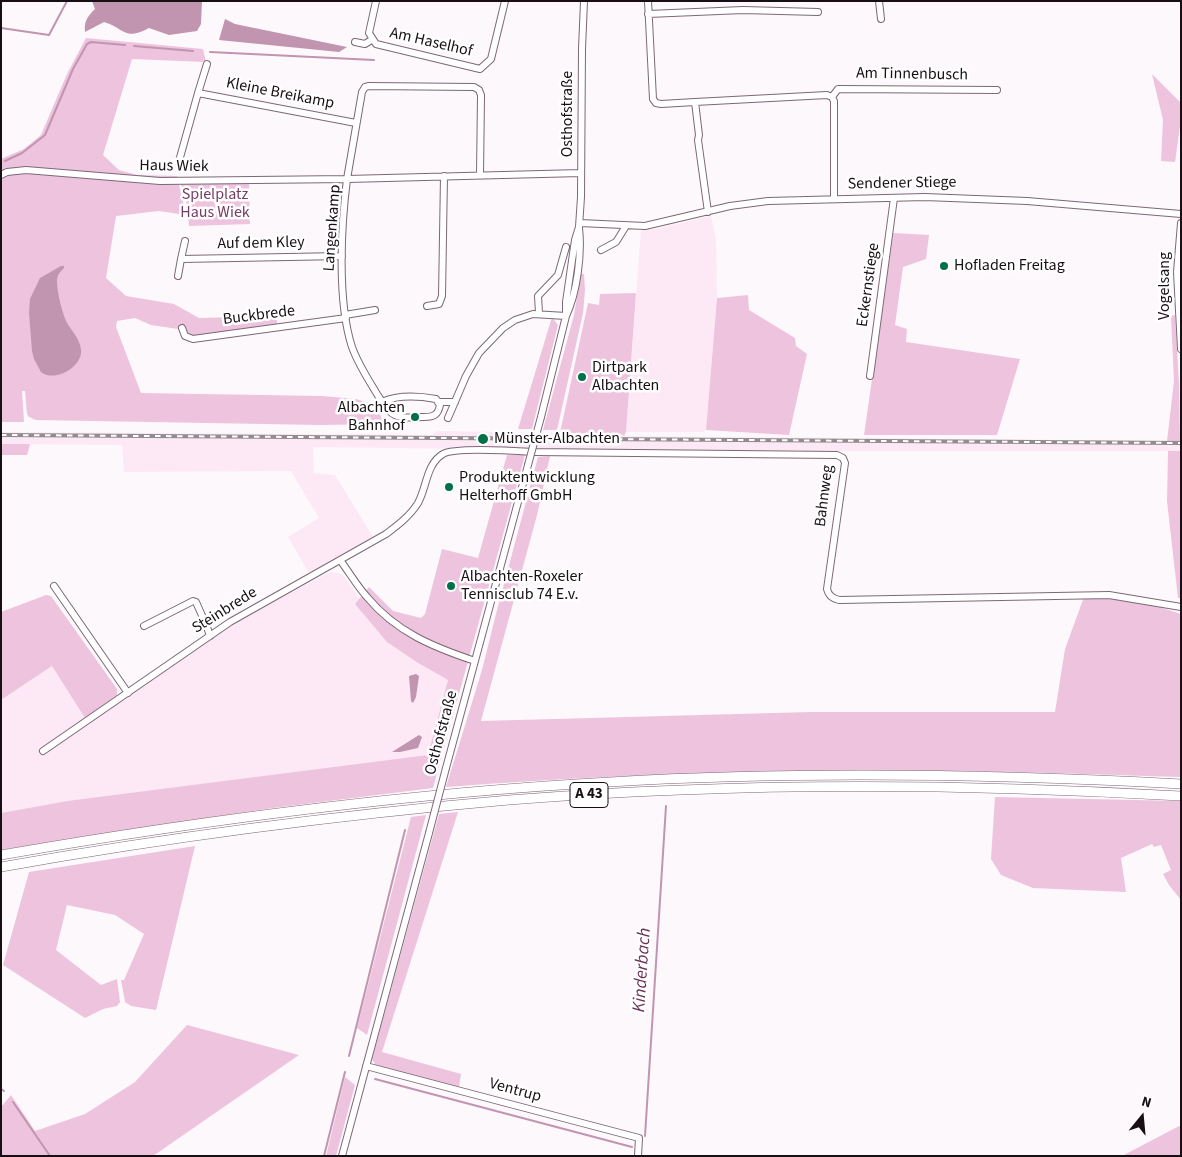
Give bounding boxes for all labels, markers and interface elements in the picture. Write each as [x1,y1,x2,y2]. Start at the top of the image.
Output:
street label: Am Haselhof [388,24,474,62]
street label: Am Tinnenbusch [856,64,968,86]
street label: Osthofstraße [558,71,578,157]
street label: Kleine Breikamp [224,74,336,114]
street label: Haus Wiek [139,157,209,177]
street label: Sendener Stiege [848,173,956,195]
street label: Langenkamp [320,184,346,272]
park label: Spielplatz Haus Wiek [180,185,250,223]
street label: Auf dem Kley [217,234,305,254]
street label: Eckernstiege [854,242,884,328]
street label: Vogelsang [1155,252,1175,320]
place label: Hofladen Freitag [954,256,1065,276]
marker: Hofladen Freitag [938,260,950,272]
street label: Buckbrede [222,302,296,330]
place label: Dirtpark Albachten [592,358,659,396]
marker: Dirtpark Albachten [576,371,588,383]
place label: Albachten Bahnhof [338,398,405,436]
marker: Albachten Bahnhof [409,411,421,423]
place label: Münster-Albachten [494,429,620,449]
marker: Münster-Albachten [476,432,490,446]
street label: Bahnweg [812,464,838,528]
place label: Produktentwicklung Helterhoff GmbH [459,468,595,506]
marker: Produktentwicklung Helterhoff GmbH [443,481,455,493]
place label: Albachten-Roxeler Tennisclub 74 E.v. [461,567,583,605]
marker: Albachten-Roxeler Tennisclub 74 E.v. [445,580,457,592]
street label: Steinbrede [189,584,261,638]
street label: Osthofstraße [422,689,462,777]
road number: A 43 [570,782,608,808]
water label: Kinderbach [629,927,657,1013]
street label: Ventrup [487,1075,543,1107]
north arrow [1117,1092,1167,1142]
text: N [1139,1092,1154,1114]

